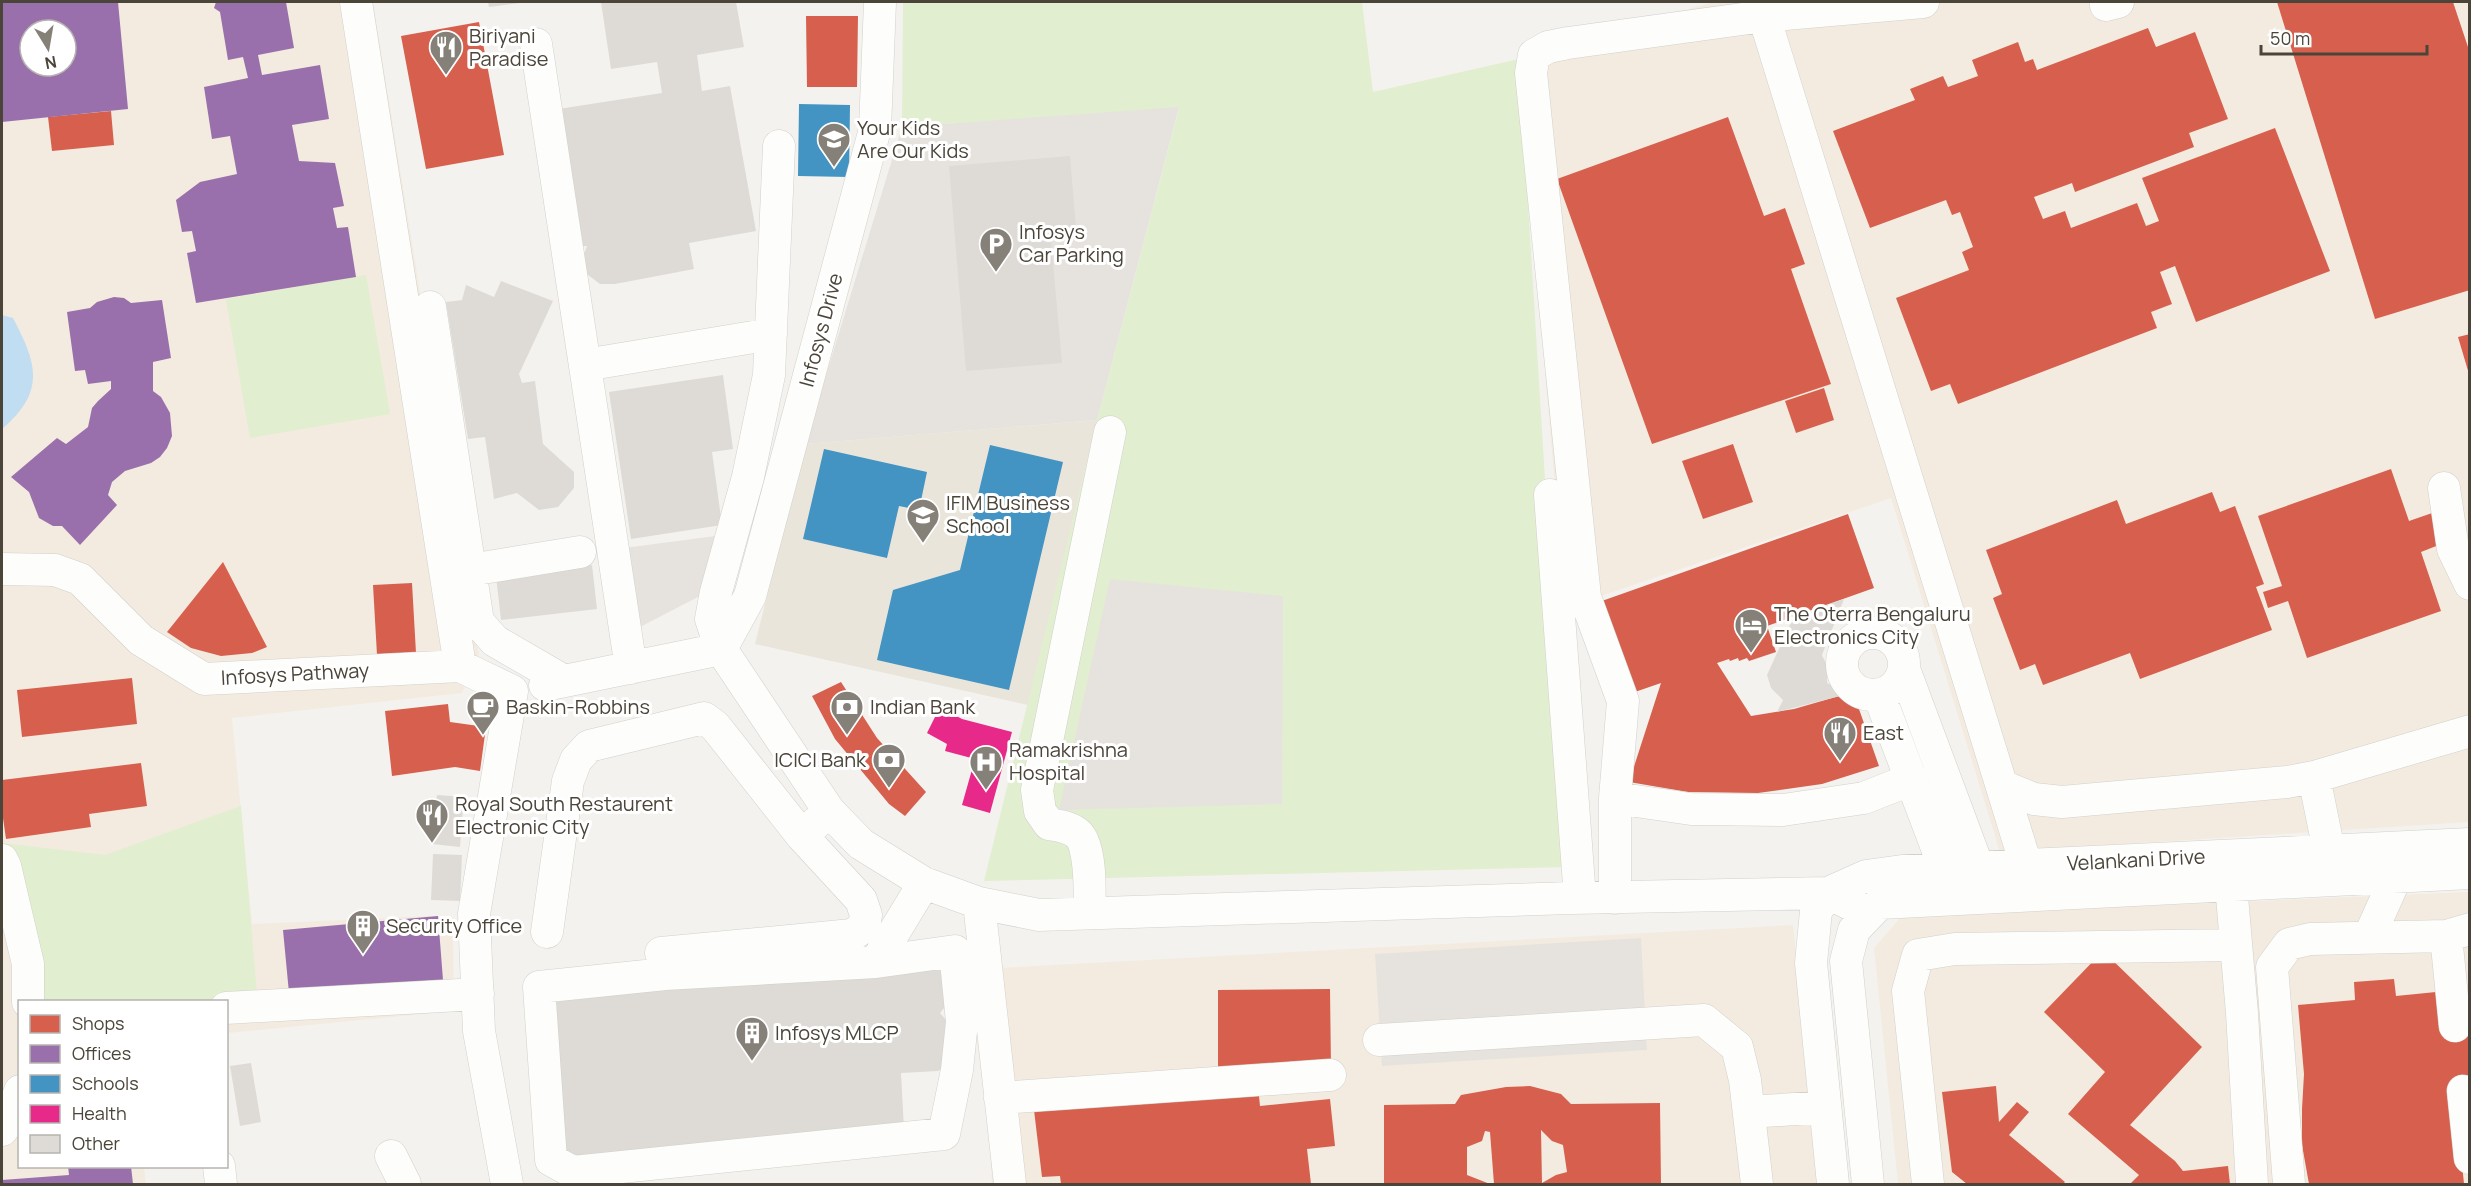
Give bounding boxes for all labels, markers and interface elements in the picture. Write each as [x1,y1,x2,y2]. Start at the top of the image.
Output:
north arrow [18,18,78,78]
scale bar [2261,18,2428,56]
place label: Biriyani Paradise [469,22,548,72]
text: 50 m [2270,26,2310,50]
restaurant icon: Biriyani Paradise [428,29,464,76]
text: N [43,51,59,75]
place label: Your Kids Are Our Kids [857,114,969,164]
school or university icon: Your Kids Are Our Kids [816,121,852,168]
place label: Infosys Car Parking [1019,218,1124,268]
parking icon: Infosys Car Parking [978,226,1014,273]
street label: Infosys Drive [792,270,849,390]
place label: IFIM Business School [946,489,1070,539]
school or university icon: IFIM Business School [905,497,941,544]
place label: The Oterra Bengaluru Electronics City [1774,600,1971,650]
hotel icon: The Oterra Bengaluru Electronics City [1733,607,1769,654]
street label: Infosys Pathway [220,656,370,691]
cafe icon: Baskin-Robbins [465,689,501,736]
bank icon: Indian Bank [829,689,865,736]
place label: Baskin-Robbins [506,693,650,720]
place label: Indian Bank [870,693,976,720]
restaurant icon: East [1822,715,1858,762]
place label: East [1863,719,1904,746]
place label: Ramakrishna Hospital [1009,736,1128,786]
bank icon: ICICI Bank [871,742,907,789]
hospital icon: Ramakrishna Hospital [968,744,1004,791]
place label: ICICI Bank [774,746,867,773]
place label: Royal South Restaurent Electronic City [455,790,673,840]
restaurant icon: Royal South Restaurent Electronic City [414,797,450,844]
street label: Velankani Drive [2066,842,2206,877]
building icon: Security Office [345,908,381,955]
place label: Security Office [386,912,522,939]
legend [18,1000,228,1168]
text: Shops [72,1011,124,1035]
building icon: Infosys MLCP [734,1015,770,1062]
place label: Infosys MLCP [775,1019,899,1046]
text: Offices [72,1041,131,1065]
text: Schools [72,1071,139,1095]
text: Health [72,1101,127,1125]
text: Other [72,1131,120,1155]

